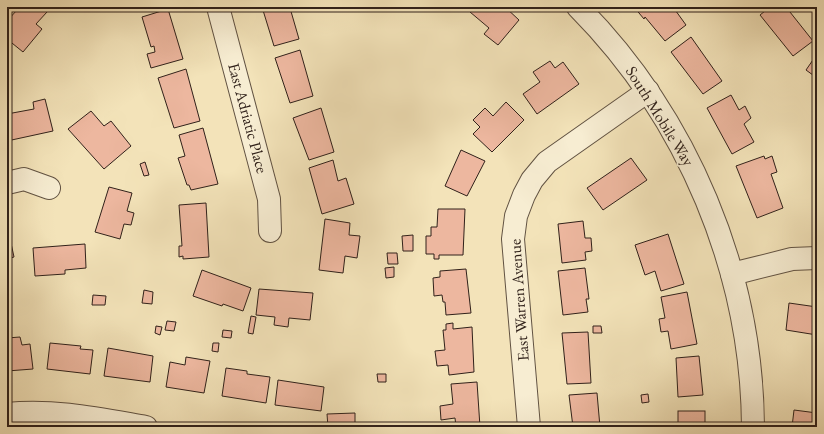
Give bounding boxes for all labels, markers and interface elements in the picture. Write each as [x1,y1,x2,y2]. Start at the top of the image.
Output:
street label: East Adriatic Place [223,61,273,175]
street label: South Mobile Way [621,62,700,171]
street label: East Warren Avenue [504,238,534,362]

